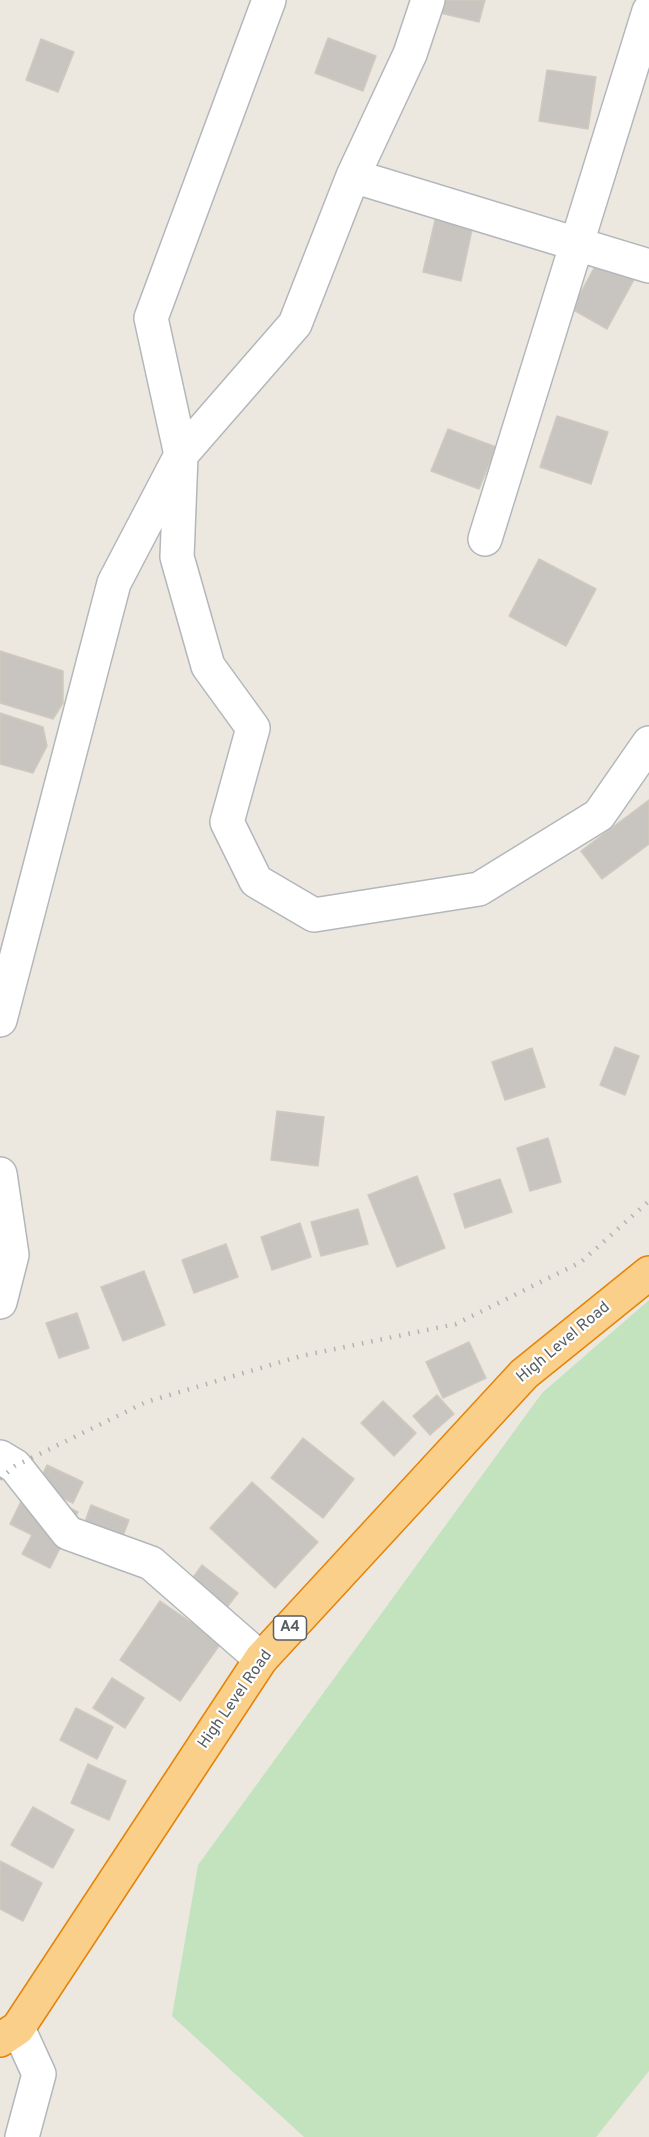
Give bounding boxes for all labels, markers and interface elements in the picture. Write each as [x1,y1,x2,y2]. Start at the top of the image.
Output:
street label: High Level Road [513,1298,615,1388]
road number: A4 [274,1616,306,1640]
street label: High Level Road [195,1647,277,1753]

